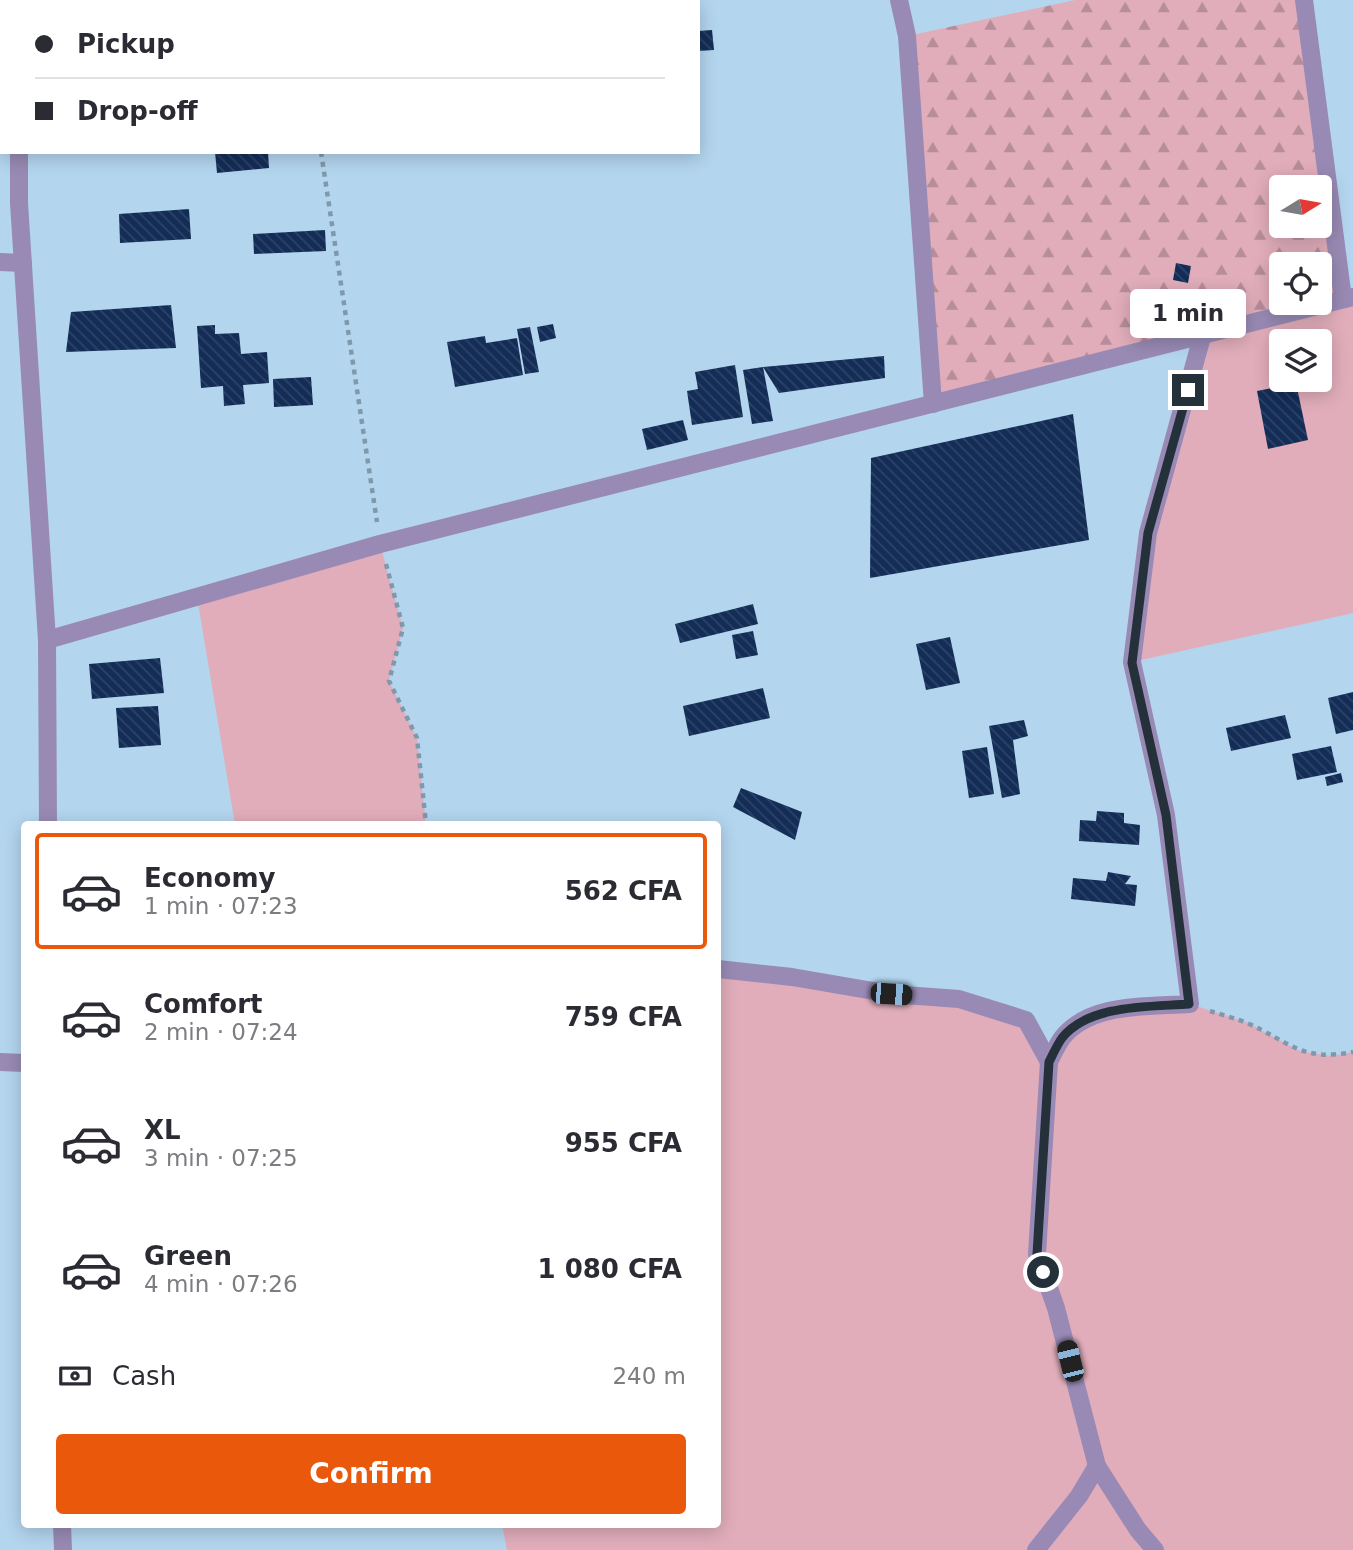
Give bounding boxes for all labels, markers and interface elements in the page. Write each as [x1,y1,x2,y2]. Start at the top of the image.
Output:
text: Pickup [77,29,175,59]
text: Drop-off [77,96,198,126]
north arrow [1269,175,1332,238]
map controls [1269,175,1332,392]
button: locate [1269,252,1332,315]
callout: 1 min [1130,288,1246,338]
text: 1 min [1152,300,1224,326]
button: layers [1269,329,1332,392]
route end [1172,374,1204,406]
icon: car [60,860,123,923]
text: Economy [144,863,275,893]
text: 562 CFA [565,876,682,906]
text: 1 min · 07:23 [144,893,298,919]
car [870,982,913,1006]
icon: car [60,986,123,1049]
text: Comfort [144,989,262,1019]
text: 759 CFA [565,1002,682,1032]
text: 2 min · 07:24 [144,1019,298,1045]
icon: car [60,1112,123,1175]
text: XL [144,1115,181,1145]
text: 955 CFA [565,1128,682,1158]
text: 3 min · 07:25 [144,1145,298,1171]
icon: car [60,1238,123,1301]
text: Green [144,1241,232,1271]
text: 1 080 CFA [538,1254,682,1284]
route start [1027,1256,1059,1288]
text: 4 min · 07:26 [144,1271,298,1297]
car [1055,1338,1086,1384]
icon: cash [56,1357,94,1395]
text: Cash [112,1361,176,1391]
text: 240 m [612,1363,686,1389]
button: Confirm [56,1434,686,1514]

